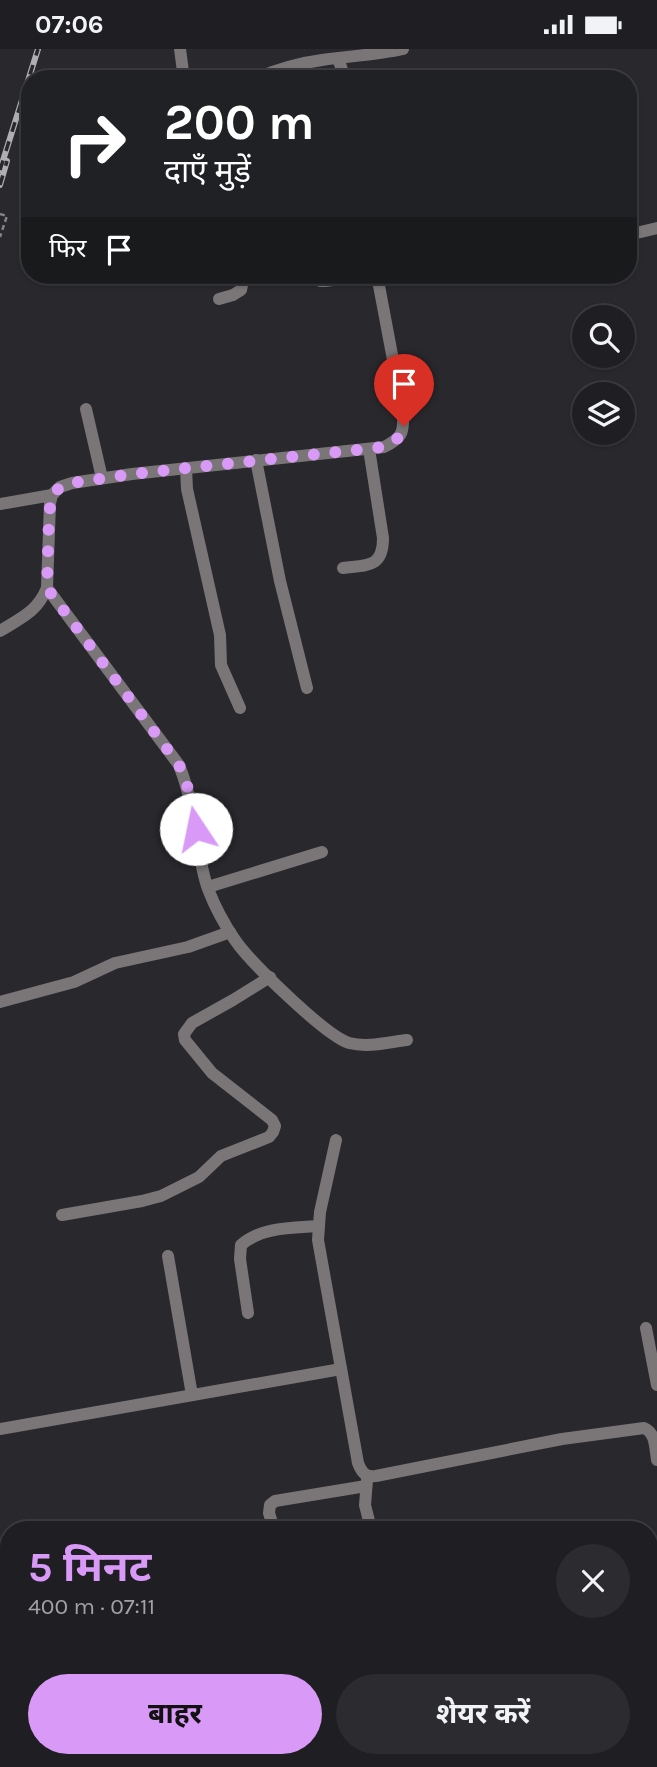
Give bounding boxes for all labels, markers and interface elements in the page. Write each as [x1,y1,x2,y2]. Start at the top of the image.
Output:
text: 07:06 [35,9,104,40]
text: 200 m [164,94,315,151]
icon: right [49,98,140,189]
text: दाएँ मुड़ें [164,153,251,190]
icon: arrive [100,231,138,269]
text: फिर [49,233,86,264]
map controls [572,305,635,445]
button: search [572,305,635,368]
pin [374,354,434,426]
icon: arrive [385,365,423,403]
button: layers [572,382,635,445]
position arrow [159,792,233,866]
text: 5 मिनट [28,1542,151,1592]
button: close [556,1544,630,1618]
text: 400 m · 07:11 [28,1593,155,1620]
button: बाहर [28,1674,322,1754]
button: शेयर करें [336,1674,630,1754]

